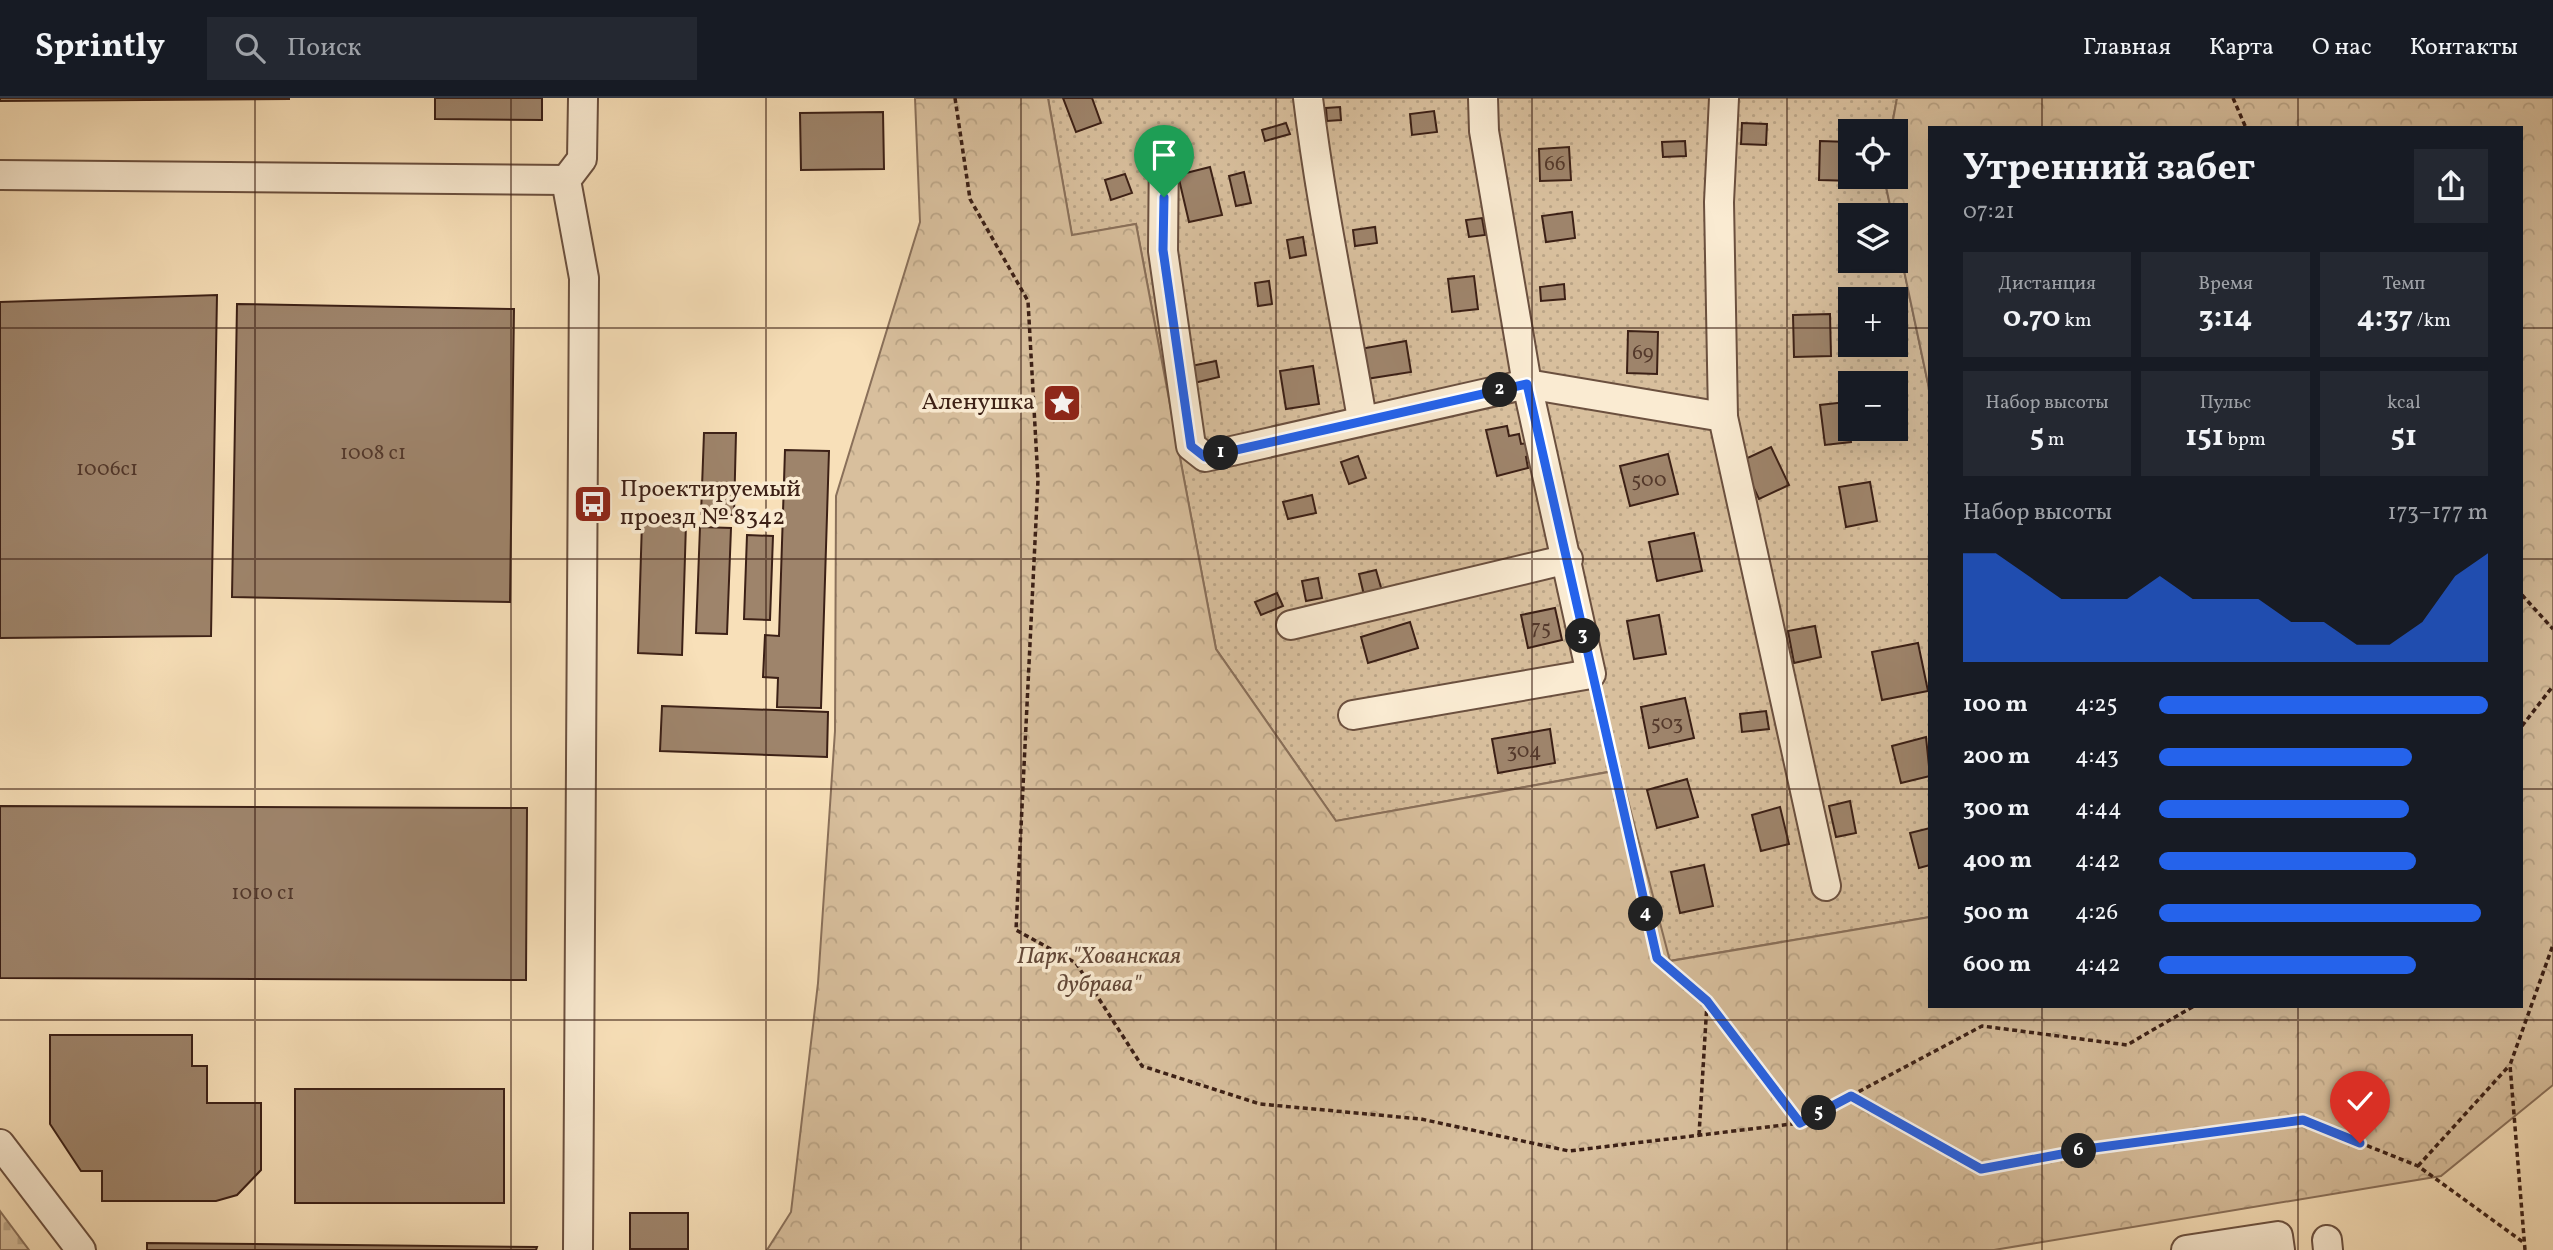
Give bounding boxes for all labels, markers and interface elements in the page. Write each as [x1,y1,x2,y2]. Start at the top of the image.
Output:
search box [207,17,697,80]
text: Sprintly [35,25,165,71]
icon: search [231,29,269,67]
text: Поиск [287,30,361,66]
text: Главная [2083,31,2171,65]
text: Карта [2209,31,2274,65]
text: О нас [2312,31,2372,65]
text: Контакты [2410,31,2518,65]
map controls [1838,119,1908,441]
button: locate [1838,119,1908,189]
pin [1134,125,1194,197]
icon: arrive [1145,136,1183,174]
text: Утренний забег [1963,143,2255,196]
button: share [2414,149,2488,223]
house number: 66 [1544,150,1566,179]
text: 07:21 [1963,196,2015,228]
button: layers [1838,203,1908,273]
text: Дистанция [1998,271,2096,297]
text: Время [2198,271,2253,297]
text: Темп [2382,271,2425,297]
button: + [1838,287,1908,357]
text: 0.70 [2003,297,2061,339]
text: 3:14 [2198,297,2253,339]
text: 4:37 [2357,297,2413,339]
text: km [2061,308,2092,334]
text: /km [2413,308,2451,334]
house number: 69 [1632,339,1654,368]
button: − [1838,371,1908,441]
pin: 2 [1482,372,1518,408]
text: 2 [1495,376,1504,402]
place icon: Аленушка [1041,382,1083,424]
place label: Аленушка [922,386,1035,420]
text: Набор высоты [1986,390,2109,416]
text: Пульс [2200,390,2251,416]
text: kcal [2387,390,2421,416]
text: 5 [2030,416,2044,458]
text: 151 [2185,416,2224,458]
text: 51 [2391,416,2417,458]
text: m [2044,427,2065,453]
text: bpm [2224,427,2266,453]
pin: 1 [1204,436,1238,470]
house number: 1008 с1 [340,439,406,468]
text: 1 [1217,439,1224,465]
house number: 1006с1 [76,455,138,484]
house number: 500 [1631,466,1667,495]
place label: Проектируемый проезд № 8342 [620,473,801,535]
bus stop icon: Проектируемый проезд № 8342 [572,483,614,525]
text: Набор высоты [1963,497,2112,529]
text: 173–177 m [2388,497,2488,529]
house number: 75 [1531,614,1551,643]
pin: 3 [1566,618,1600,654]
text: 3 [1578,622,1587,648]
text: 100 m [1963,689,2028,721]
text: 4:25 [2075,689,2118,721]
house number: 503 [1651,709,1683,738]
house number: 304 [1507,737,1542,766]
text: 200 m [1963,741,2030,773]
text: 4:43 [2075,741,2119,773]
text: 300 m [1963,793,2030,825]
text: 4:44 [2075,793,2122,825]
text: 400 m [1963,845,2032,877]
text: 4:42 [2075,845,2120,877]
house number: 1010 с1 [231,879,295,908]
pin: 4 [1628,896,1664,932]
text: 500 m [1963,897,2029,929]
text: 4:26 [2075,897,2118,929]
text: 4 [1640,900,1651,926]
park label: Парк "Хованская дубрава" [1017,940,1181,1002]
text: 600 m [1963,949,2031,981]
text: 4:42 [2075,949,2120,981]
pin [2330,1071,2390,1143]
icon: check [2341,1082,2379,1120]
pin: 5 [1801,1096,1836,1130]
text: 5 [1814,1099,1823,1125]
pin: 6 [2062,1134,2096,1168]
text: 6 [2073,1137,2084,1163]

